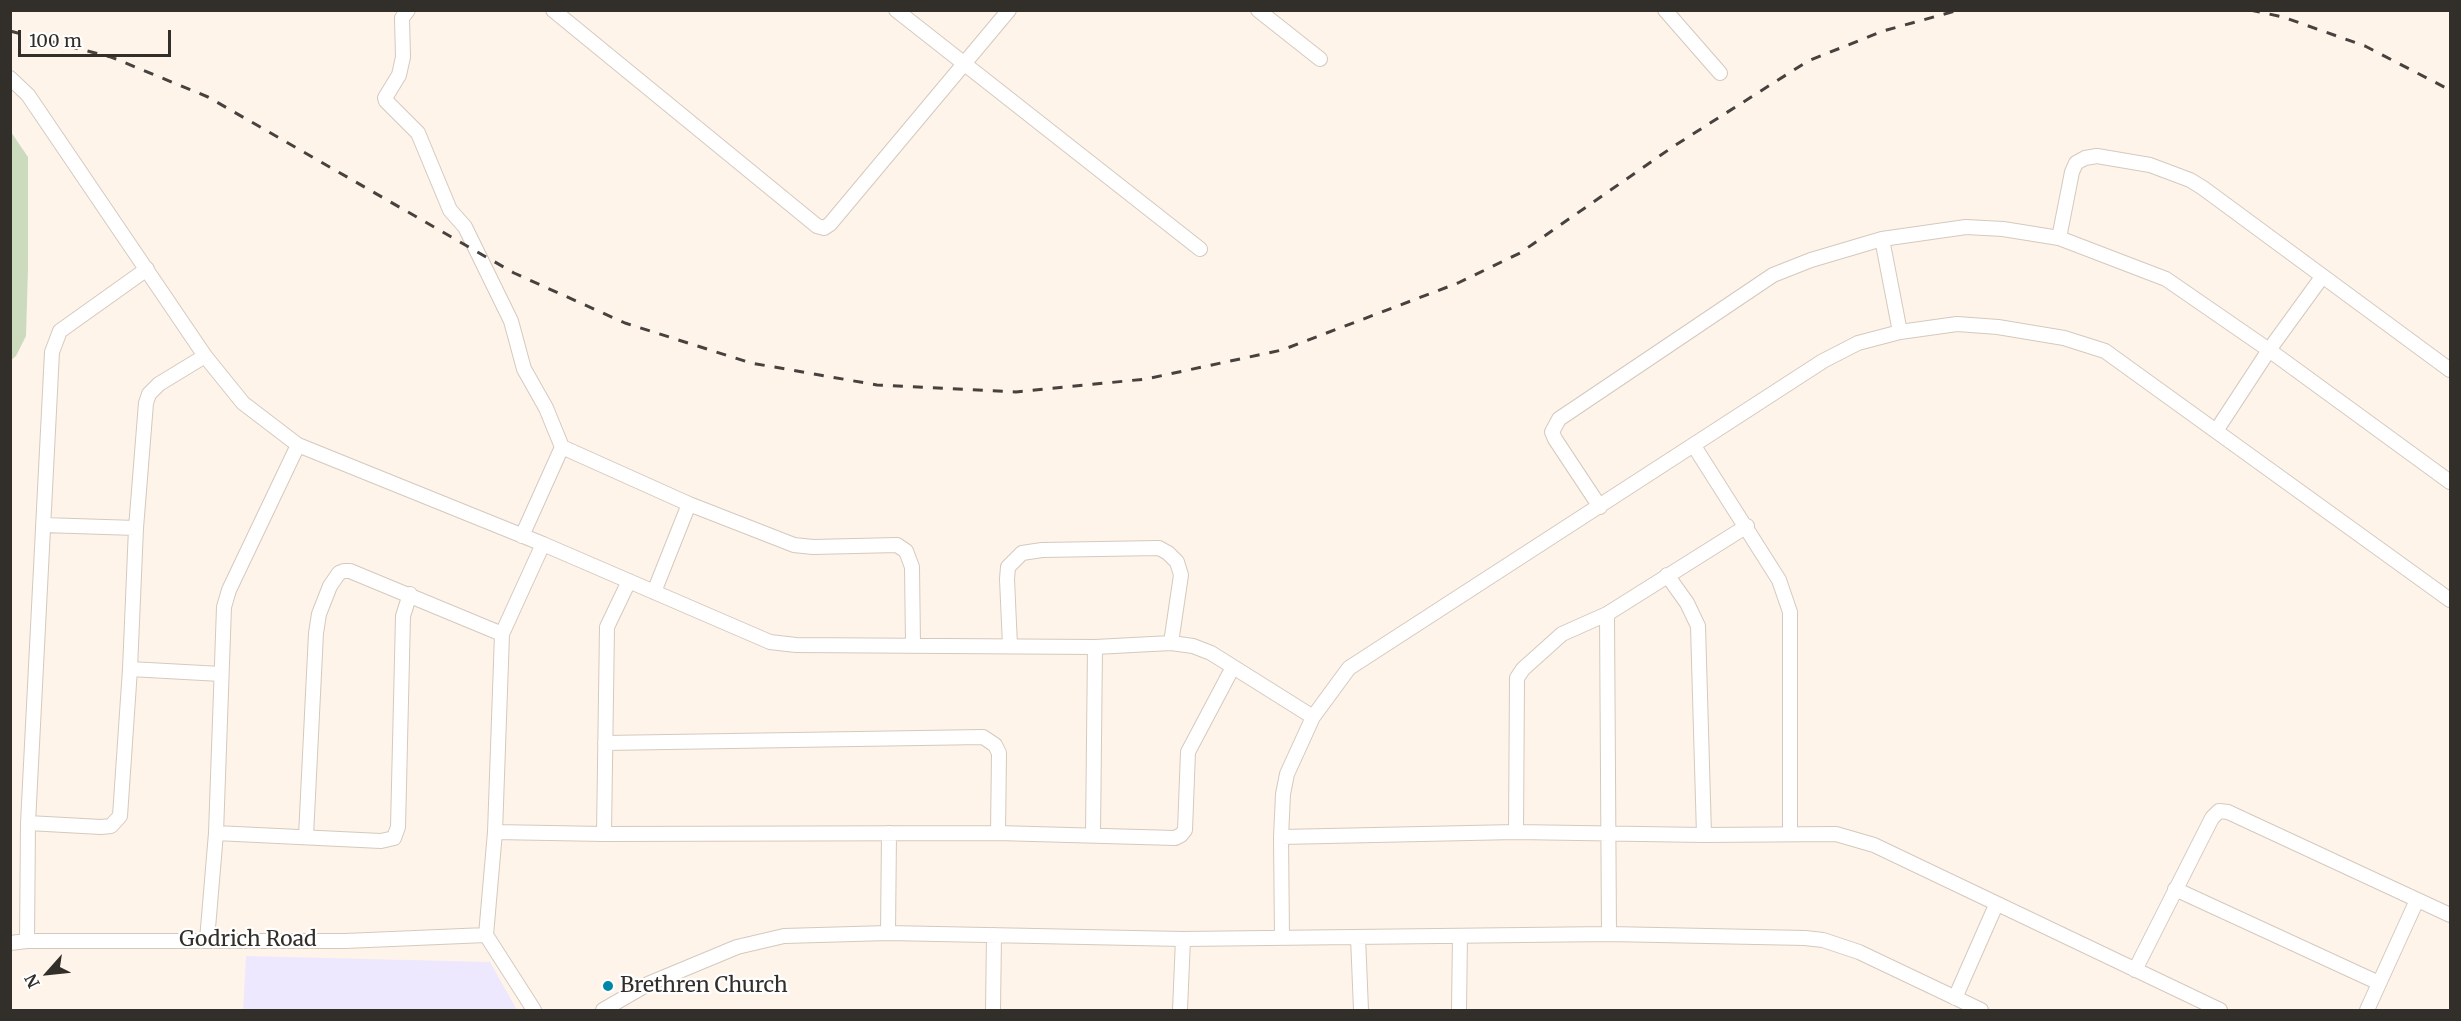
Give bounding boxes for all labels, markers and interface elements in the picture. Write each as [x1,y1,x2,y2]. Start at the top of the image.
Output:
scale bar [21,18,174,56]
text: 100 m [29,29,82,52]
street label: Godrich Road [179,927,317,953]
north arrow [18,943,78,1003]
text: N [20,971,44,991]
place label: Brethren Church [620,973,788,999]
marker: Brethren Church [601,979,615,993]

